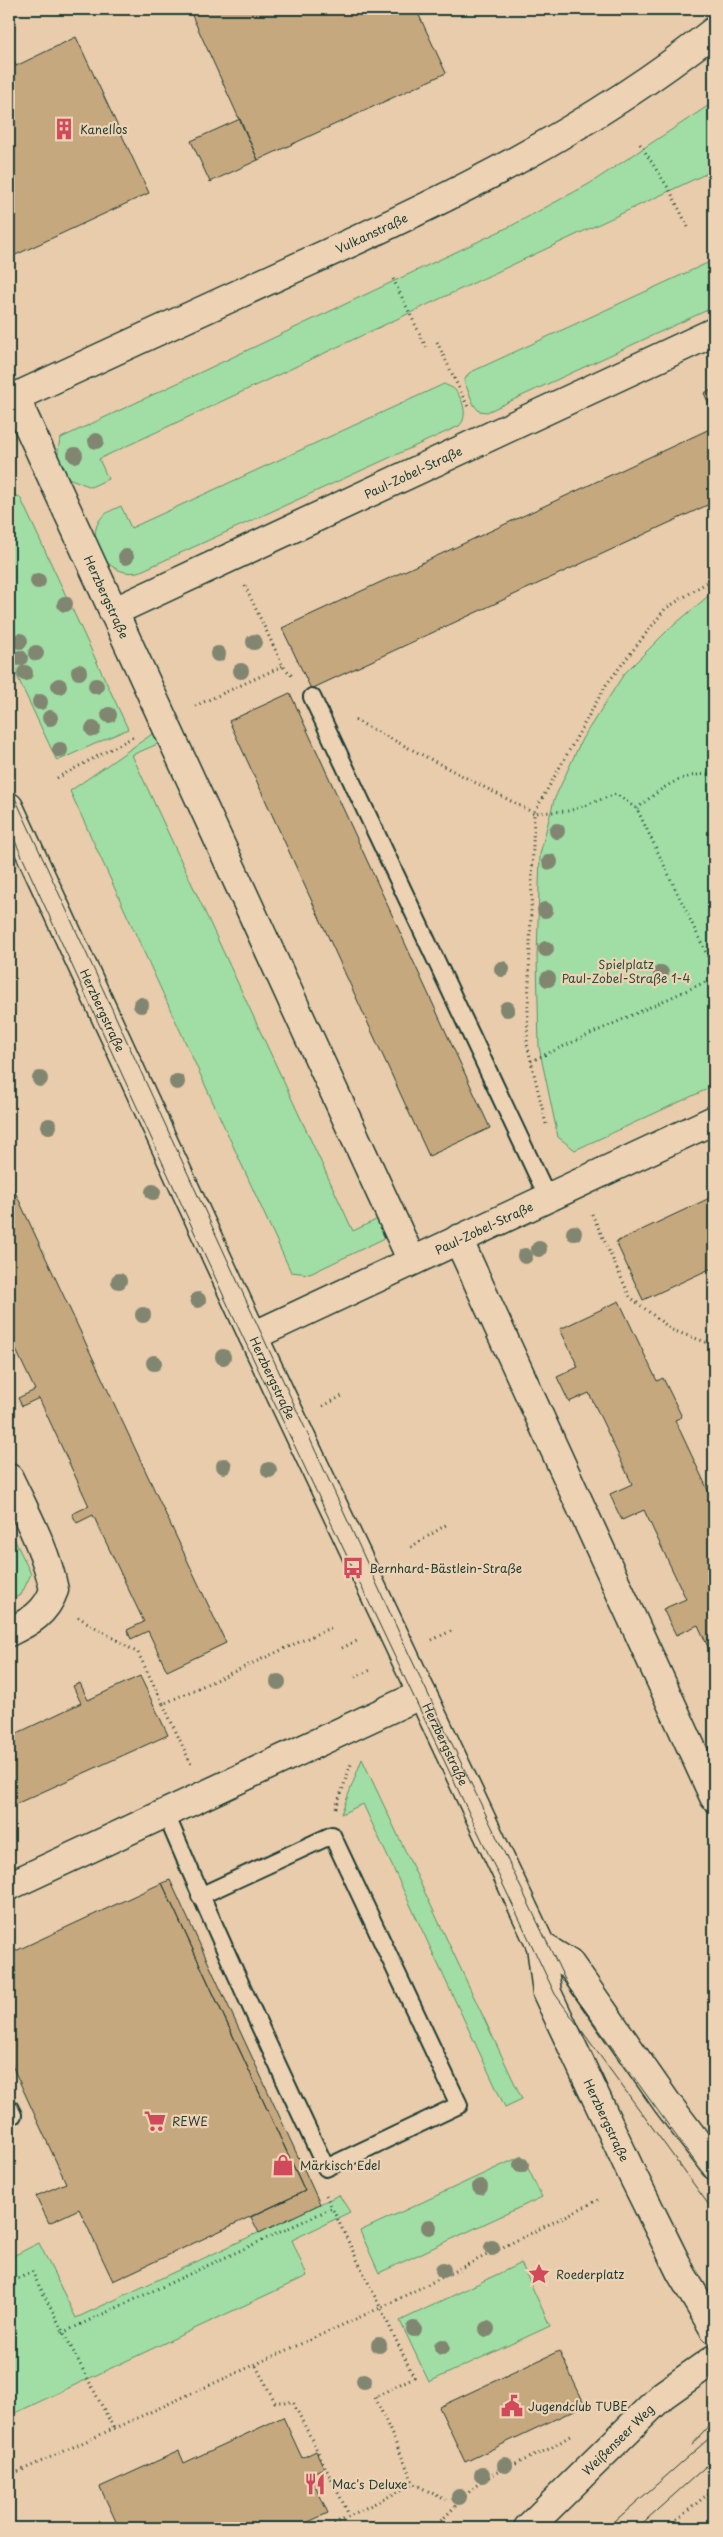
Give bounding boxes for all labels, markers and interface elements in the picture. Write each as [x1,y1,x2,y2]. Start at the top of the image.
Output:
building icon: Kanellos [51,116,77,142]
place label: Kanellos [80,120,128,138]
street label: Vulkanstraße [332,208,410,258]
street label: Paul-Zobel-Straße [361,442,465,503]
street label: Herzbergstraße [80,552,134,641]
park label: Spielplatz Paul-Zobel-Straße 1-4 [562,955,690,987]
street label: Herzbergstraße [76,966,130,1055]
street label: Paul-Zobel-Straße [432,1197,536,1259]
street label: Herzbergstraße [246,1334,300,1422]
bus stop icon: Bernhard-Bästlein-Straße [340,1555,366,1581]
place label: Bernhard-Bästlein-Straße [369,1559,522,1577]
street label: Herzbergstraße [418,1700,473,1789]
street label: Herzbergstraße [580,2076,634,2165]
supermarket icon: REWE [142,2108,168,2134]
place label: REWE [172,2112,208,2130]
shop icon: Märkisch Edel [270,2152,296,2178]
place label: Märkisch Edel [300,2156,381,2174]
place icon: Roederplatz [526,2261,552,2287]
place label: Roederplatz [556,2265,624,2283]
public building icon: Jugendclub TUBE [499,2393,525,2419]
place label: Jugendclub TUBE [528,2397,628,2415]
street label: Weißenseer Weg [578,2400,658,2479]
restaurant icon: Mac's Deluxe [302,2471,328,2497]
place label: Mac's Deluxe [332,2475,408,2493]

